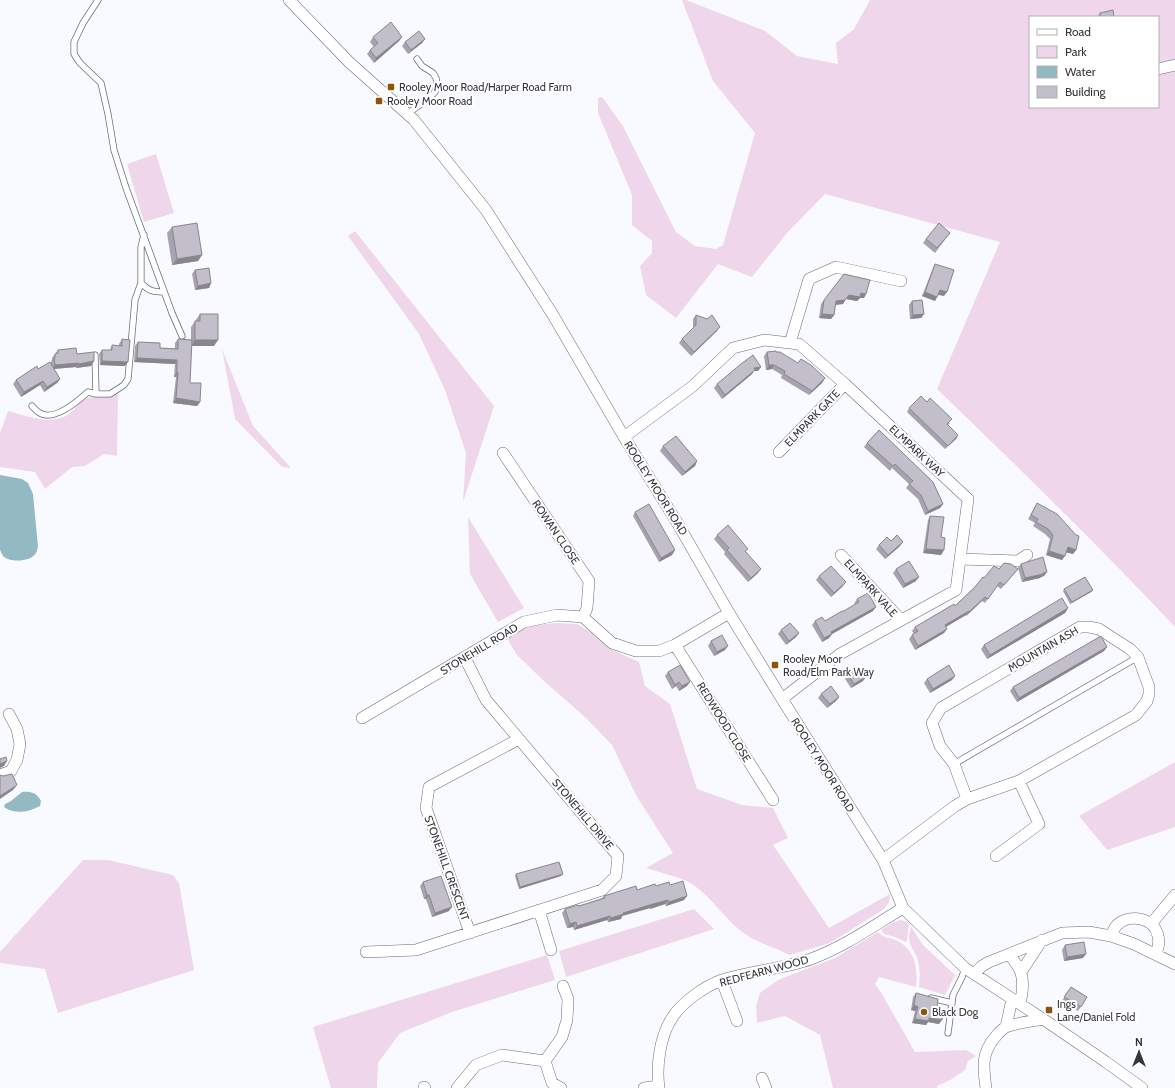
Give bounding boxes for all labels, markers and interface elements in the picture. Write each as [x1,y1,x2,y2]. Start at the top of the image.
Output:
legend [1029,16,1159,108]
text: Road [1065,24,1091,39]
text: Park [1065,44,1087,59]
text: Water [1065,64,1096,79]
place label: Rooley Moor Road/Harper Road Farm [399,80,572,94]
marker: Rooley Moor Road/Harper Road Farm [386,82,396,92]
text: Building [1065,84,1107,99]
place label: Rooley Moor Road [387,94,472,108]
marker: Rooley Moor Road [374,96,384,106]
street label: ELMPARK GATE [781,387,843,449]
street label: ELMPARK WAY [886,422,948,481]
street label: ROOLEY MOOR ROAD [621,438,691,538]
street label: ROWAN CLOSE [529,497,583,567]
street label: ELMPARK VALE [841,556,901,620]
street label: STONEHILL ROAD [438,620,520,678]
street label: MOUNTAIN ASH [1005,623,1081,675]
place label: Rooley Moor Road/Elm Park Way [783,652,875,679]
marker: Rooley Moor Road/Elm Park Way [770,660,780,670]
street label: REDWOOD CLOSE [694,680,754,764]
street label: ROOLEY MOOR ROAD [788,715,858,815]
street label: STONEHILL DRIVE [549,776,617,852]
street label: STONEHILL CRESCENT [421,814,473,923]
street label: REDFEARN WOOD [718,952,810,990]
place label: Ings Lane/Daniel Fold [1057,997,1135,1024]
place label: Black Dog [932,1005,979,1019]
marker: Ings Lane/Daniel Fold [1044,1005,1054,1015]
marker: Black Dog [919,1007,929,1017]
north arrow [1119,1032,1159,1072]
text: N [1135,1035,1143,1049]

